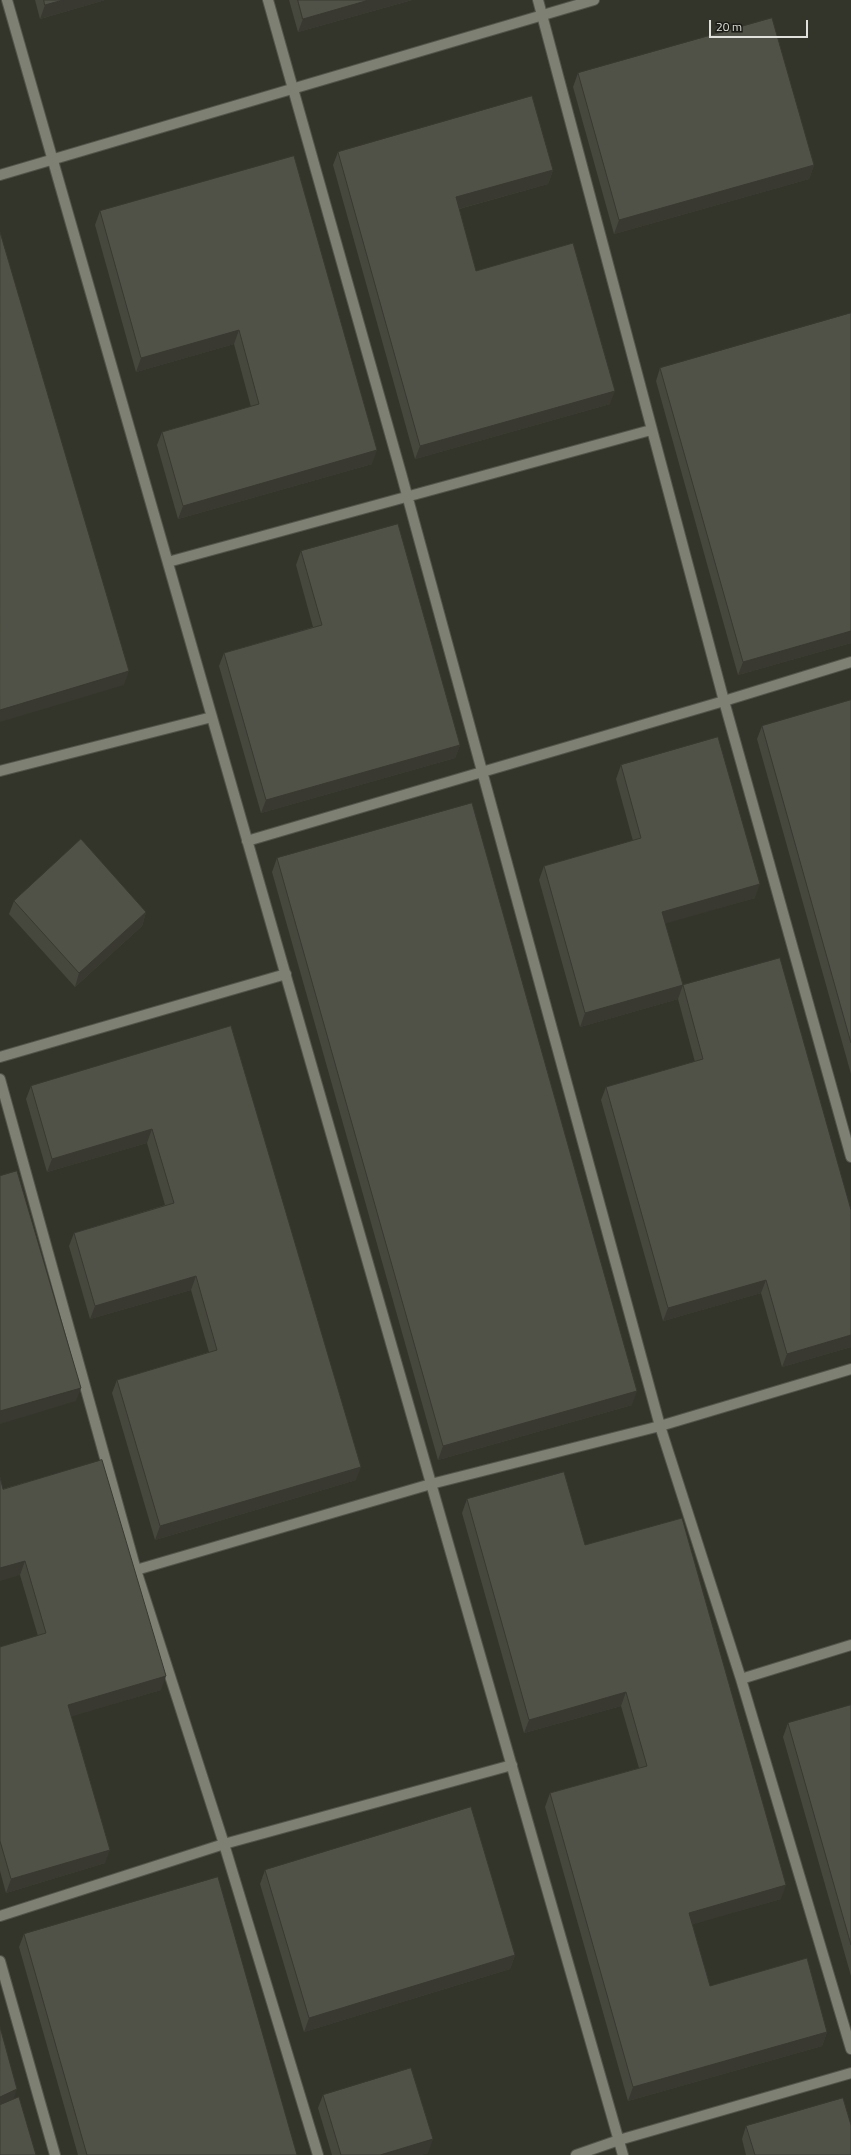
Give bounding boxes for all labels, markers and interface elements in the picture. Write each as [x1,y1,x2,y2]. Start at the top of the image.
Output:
scale bar [711,12,810,38]
text: 20 m [716,17,742,36]

